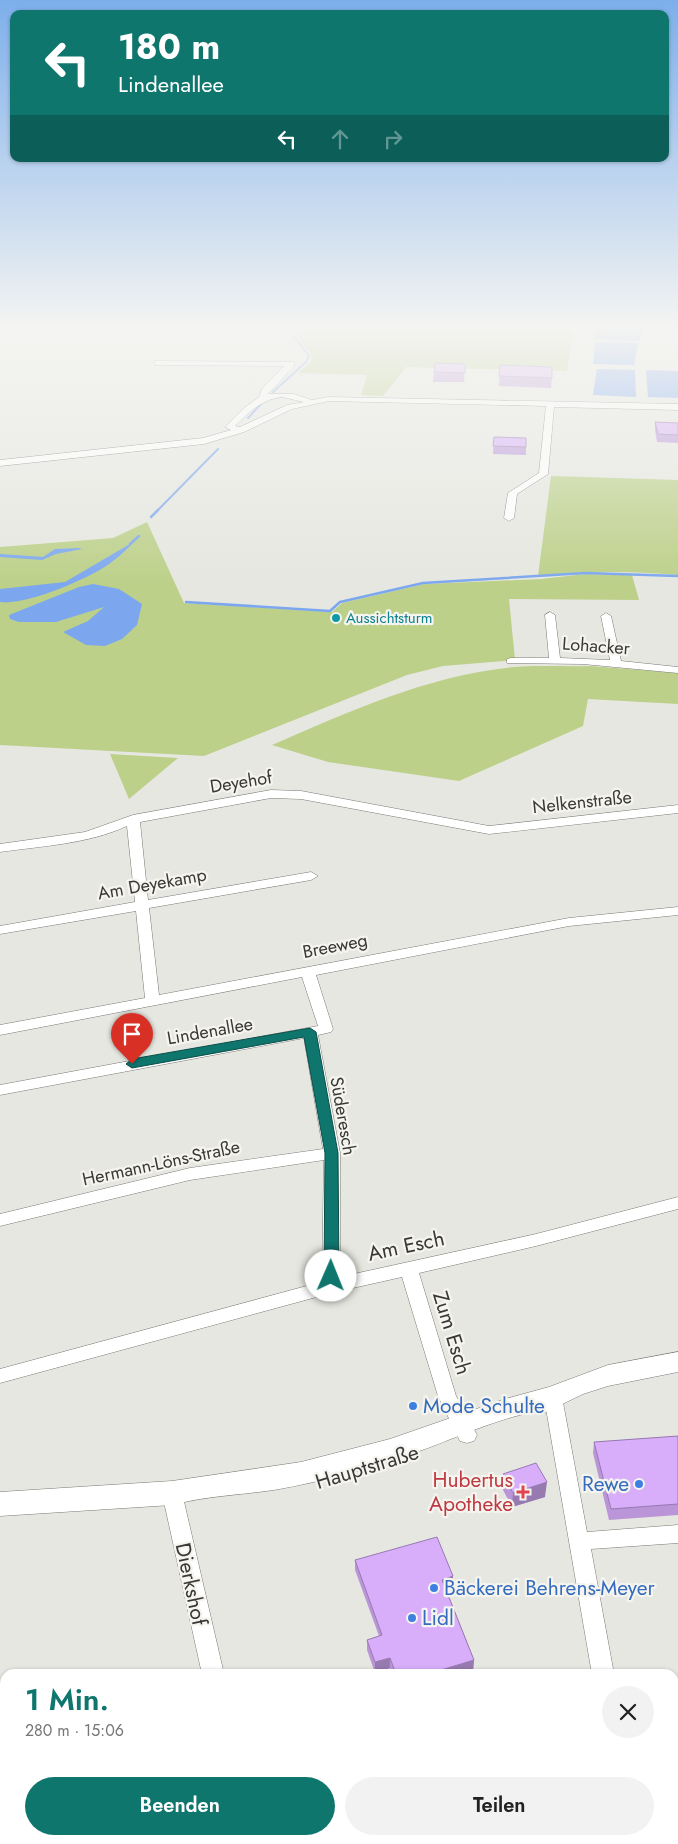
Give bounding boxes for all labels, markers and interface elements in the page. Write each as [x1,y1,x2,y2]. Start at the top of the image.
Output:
text: 180 m [118,22,220,72]
icon: left [35,30,100,95]
text: Lindenallee [118,68,224,100]
icon: left [273,125,301,153]
icon: ahead [326,125,354,153]
icon: right [379,125,407,153]
place label: Aussichtsturm [346,607,432,629]
marker: Aussichtsturm [330,612,342,624]
street label: Lohacker [561,631,632,661]
street label: Deyehof [208,764,275,800]
street label: Nelkenstraße [531,784,633,820]
street label: Am Deyekamp [95,862,209,906]
street label: Breeweg [300,927,370,965]
street label: Lindenallee [165,1011,255,1051]
pin [111,1013,153,1064]
icon: arrive [118,1020,146,1048]
street label: Süderesch [323,1075,363,1157]
street label: Hermann-Löns-Straße [80,1134,242,1192]
street label: Am Esch [365,1223,447,1269]
position arrow [304,1249,356,1301]
street label: Zum Esch [425,1288,479,1378]
place label: Mode Schulte [423,1391,545,1421]
marker: Mode Schulte [407,1400,419,1412]
street label: Hauptstraße [312,1437,423,1497]
place label: Hubertus Apotheke [429,1465,513,1519]
place label: Rewe [582,1469,629,1499]
marker: Rewe [633,1478,645,1490]
marker: Hubertus Apotheke [517,1486,529,1498]
street label: Dierkshof [168,1540,215,1629]
place label: Bäckerei Behrens-Meyer [444,1573,656,1603]
marker: Bäckerei Behrens-Meyer [428,1582,440,1594]
place label: Lidl [422,1603,454,1633]
marker: Lidl [406,1612,418,1624]
text: 1 Min. [25,1678,109,1721]
button: close [602,1686,654,1738]
text: 280 m · 15:06 [25,1719,124,1742]
button: Beenden [25,1777,335,1835]
button: Teilen [345,1777,654,1835]

